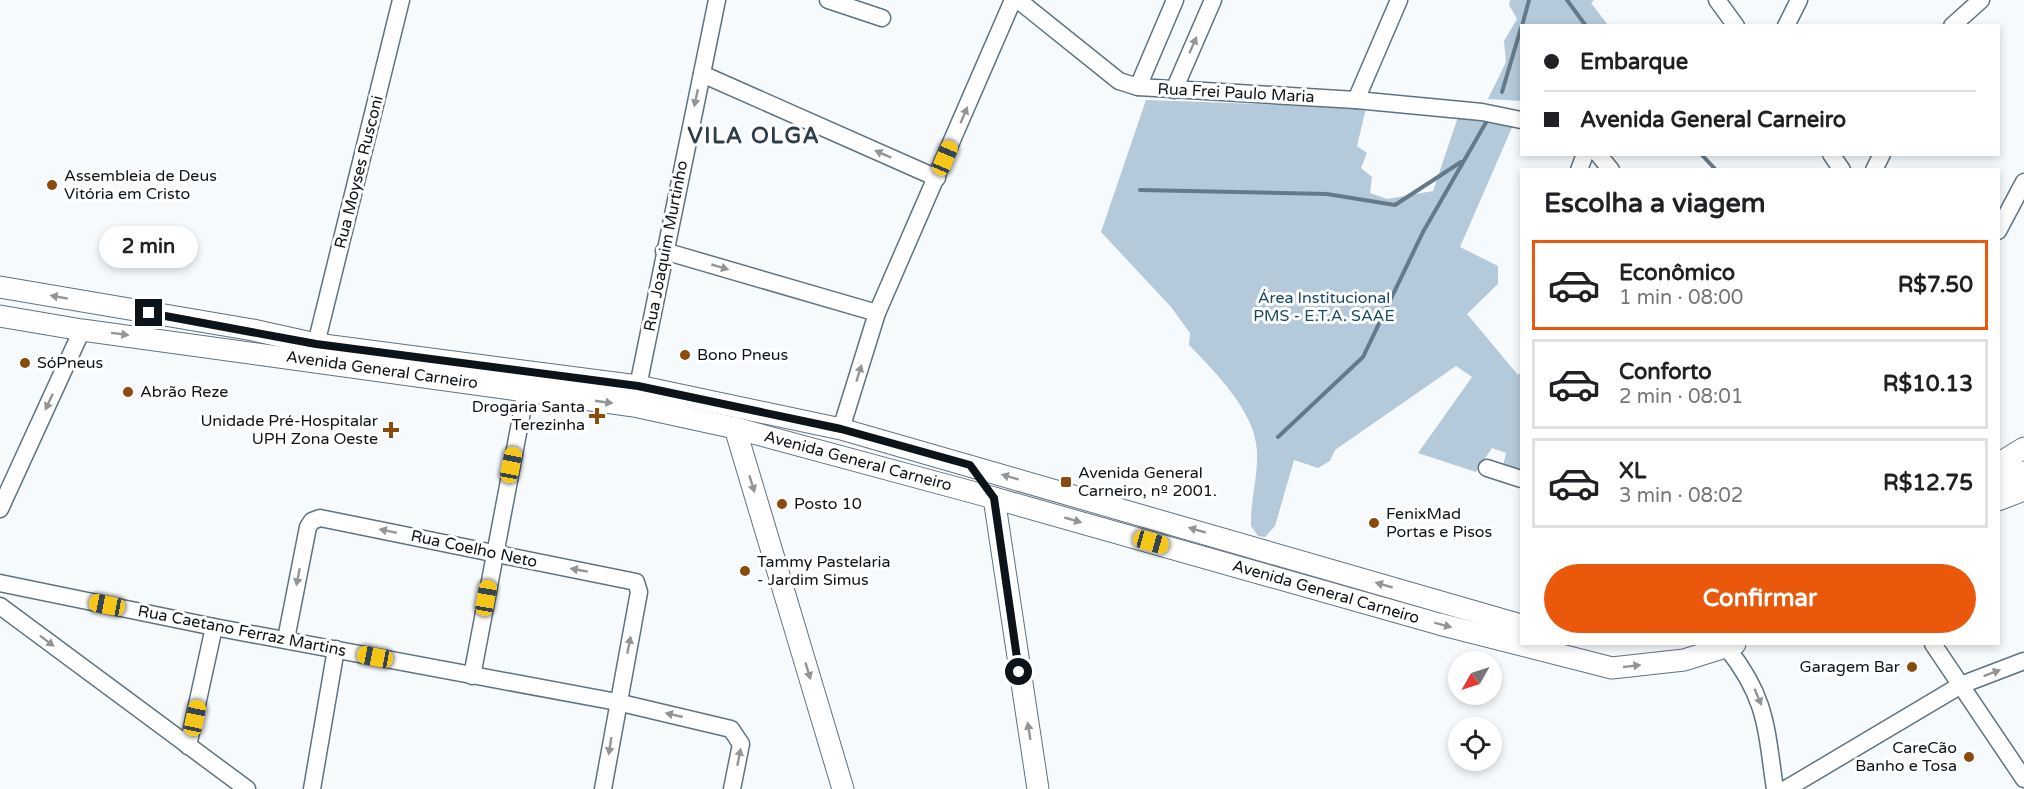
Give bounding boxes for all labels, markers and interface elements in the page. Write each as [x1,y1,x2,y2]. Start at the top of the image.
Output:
one-way arrow [1189,36,1199,54]
text: Embarque [1580,49,1688,75]
street label: Rua Frei Paulo Maria [1157,79,1315,107]
one-way arrow [691,89,701,108]
street label: Rua Moyses Rusconi [330,93,388,251]
one-way arrow [960,106,969,124]
text: Avenida General Carneiro [1580,107,1846,133]
district label: VILA OLGA [687,123,821,149]
car [930,138,960,178]
one-way arrow [875,150,892,159]
street label: Rua Joaquim Murtinho [640,159,692,333]
place label: Assembleia de Deus Vitória em Cristo [64,166,217,204]
marker: Assembleia de Deus Vitória em Cristo [45,178,59,192]
text: Escolha a viagem [1544,187,1766,220]
callout: 2 min [100,226,198,268]
text: 2 min [122,235,175,259]
icon: car [1547,258,1601,312]
text: Econômico [1619,260,1735,286]
one-way arrow [711,263,729,272]
text: R$7.50 [1898,272,1973,298]
text: 1 min · 08:00 [1619,286,1743,310]
park label: Área Institucional PMS - E.T.A. SAAE [1253,288,1395,326]
one-way arrow [49,293,68,302]
route end [135,299,162,326]
one-way arrow [111,330,130,339]
place label: Bono Pneus [697,345,788,365]
street label: Avenida General Carneiro [285,347,479,393]
marker: Bono Pneus [678,348,692,362]
place label: SóPneus [37,353,103,373]
marker: SóPneus [18,356,32,370]
icon: car [1547,357,1601,411]
text: Conforto [1619,359,1712,385]
one-way arrow [855,364,864,382]
text: R$10.13 [1883,371,1973,397]
place label: Abrão Reze [140,382,228,402]
marker: Abrão Reze [121,385,135,399]
text: 2 min · 08:01 [1619,385,1743,409]
one-way arrow [44,394,54,412]
place label: Drogaria Santa Terezinha [472,397,585,435]
one-way arrow [595,398,614,407]
marker: Drogaria Santa Terezinha [590,409,604,423]
place label: Unidade Pré-Hospitalar UPH Zona Oeste [200,411,379,449]
marker: Unidade Pré-Hospitalar UPH Zona Oeste [382,421,400,439]
street label: Avenida General Carneiro [762,426,954,496]
car [499,446,523,484]
icon: car [1547,456,1601,510]
text: XL [1619,458,1646,484]
place label: Avenida General Carneiro, nº 2001. [1078,463,1217,501]
text: R$12.75 [1883,470,1973,496]
one-way arrow [1000,471,1019,481]
one-way arrow [748,475,757,493]
marker: Avenida General Carneiro, nº 2001. [1059,475,1073,489]
text: 3 min · 08:02 [1619,484,1743,508]
place label: Posto 10 [794,494,862,514]
marker: Posto 10 [775,497,789,511]
place label: FenixMad Portas e Pisos [1386,504,1492,542]
one-way arrow [1064,516,1082,525]
marker: FenixMad Portas e Pisos [1367,516,1381,530]
one-way arrow [1188,525,1206,534]
one-way arrow [378,526,397,535]
street label: Rua Coelho Neto [409,526,539,572]
car [1131,528,1171,556]
place label: Tammy Pastelaria - Jardim Simus [757,552,891,590]
street label: Avenida General Carneiro [1230,556,1422,628]
marker: Tammy Pastelaria - Jardim Simus [738,564,752,578]
button: Confirmar [1544,564,1976,633]
one-way arrow [569,565,588,574]
one-way arrow [293,568,302,587]
car [474,579,498,617]
one-way arrow [1375,580,1393,589]
car [88,593,126,617]
street label: Rua Caetano Ferraz Martins [136,601,348,661]
one-way arrow [1434,621,1452,630]
one-way arrow [39,634,54,646]
one-way arrow [625,635,634,654]
car [356,645,394,669]
north arrow [1448,651,1502,705]
map controls [1448,651,1502,771]
place label: Garagem Bar [1800,657,1901,677]
route start [1005,658,1032,685]
marker: Garagem Bar [1905,660,1919,674]
one-way arrow [1623,661,1642,671]
one-way arrow [804,662,813,680]
one-way arrow [1984,667,2002,677]
one-way arrow [1753,689,1763,707]
car [182,699,208,737]
one-way arrow [665,710,684,720]
button: locate [1448,717,1502,771]
one-way arrow [1024,722,1033,741]
one-way arrow [605,736,614,755]
place label: CareCão Banho e Tosa [1855,738,1957,776]
one-way arrow [735,748,744,767]
marker: CareCão Banho e Tosa [1962,750,1976,764]

